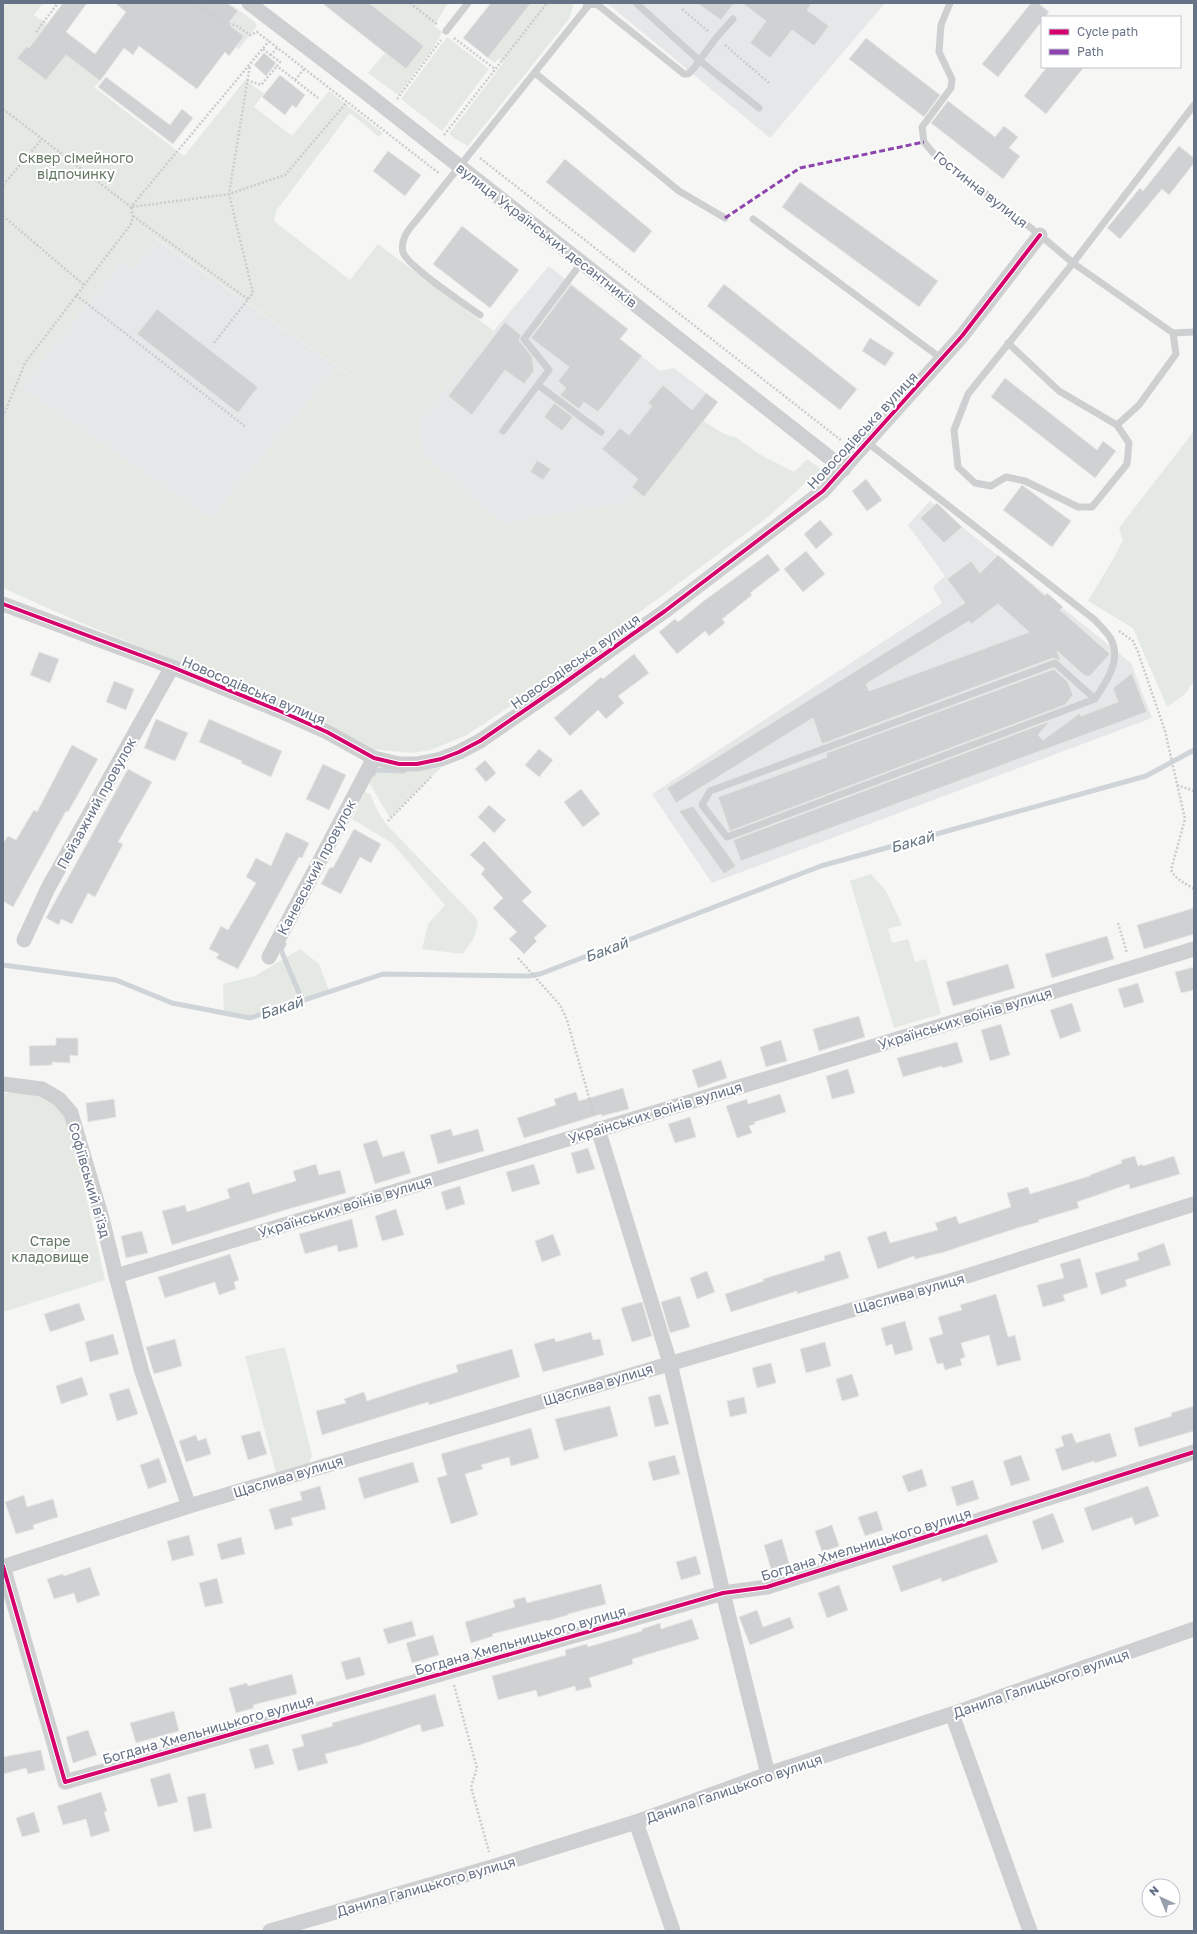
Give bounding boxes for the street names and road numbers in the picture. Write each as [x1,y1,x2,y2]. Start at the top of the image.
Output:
street label: Гостинна вулиця [930,147,1032,231]
street label: вулиця Українських десантників [453,159,641,311]
street label: Новосодівська вулиця [803,368,921,492]
street label: Новосодівська вулиця [507,610,643,712]
street label: Новосодівська вулиця [180,652,328,728]
street label: Пейзажний провулок [53,734,139,872]
street label: Каневський провулок [273,796,359,938]
street label: Українських воїнів вулиця [876,983,1054,1053]
street label: Українських воїнів вулиця [566,1077,744,1147]
street label: Софіївський в'їзд [65,1120,115,1240]
street label: Українських воїнів вулиця [256,1171,434,1241]
street label: Щаслива вулиця [852,1269,966,1317]
street label: Щаслива вулиця [541,1359,655,1409]
street label: Щаслива вулиця [231,1451,345,1501]
street label: Богдана Хмельницького вулиця [759,1504,973,1584]
street label: Богдана Хмельницького вулиця [412,1602,628,1678]
street label: Данила Галицького вулиця [951,1645,1131,1721]
street label: Богдана Хмельницького вулиця [100,1691,316,1767]
street label: Данила Галицького вулиця [644,1750,824,1826]
street label: Данила Галицького вулиця [335,1852,517,1920]

